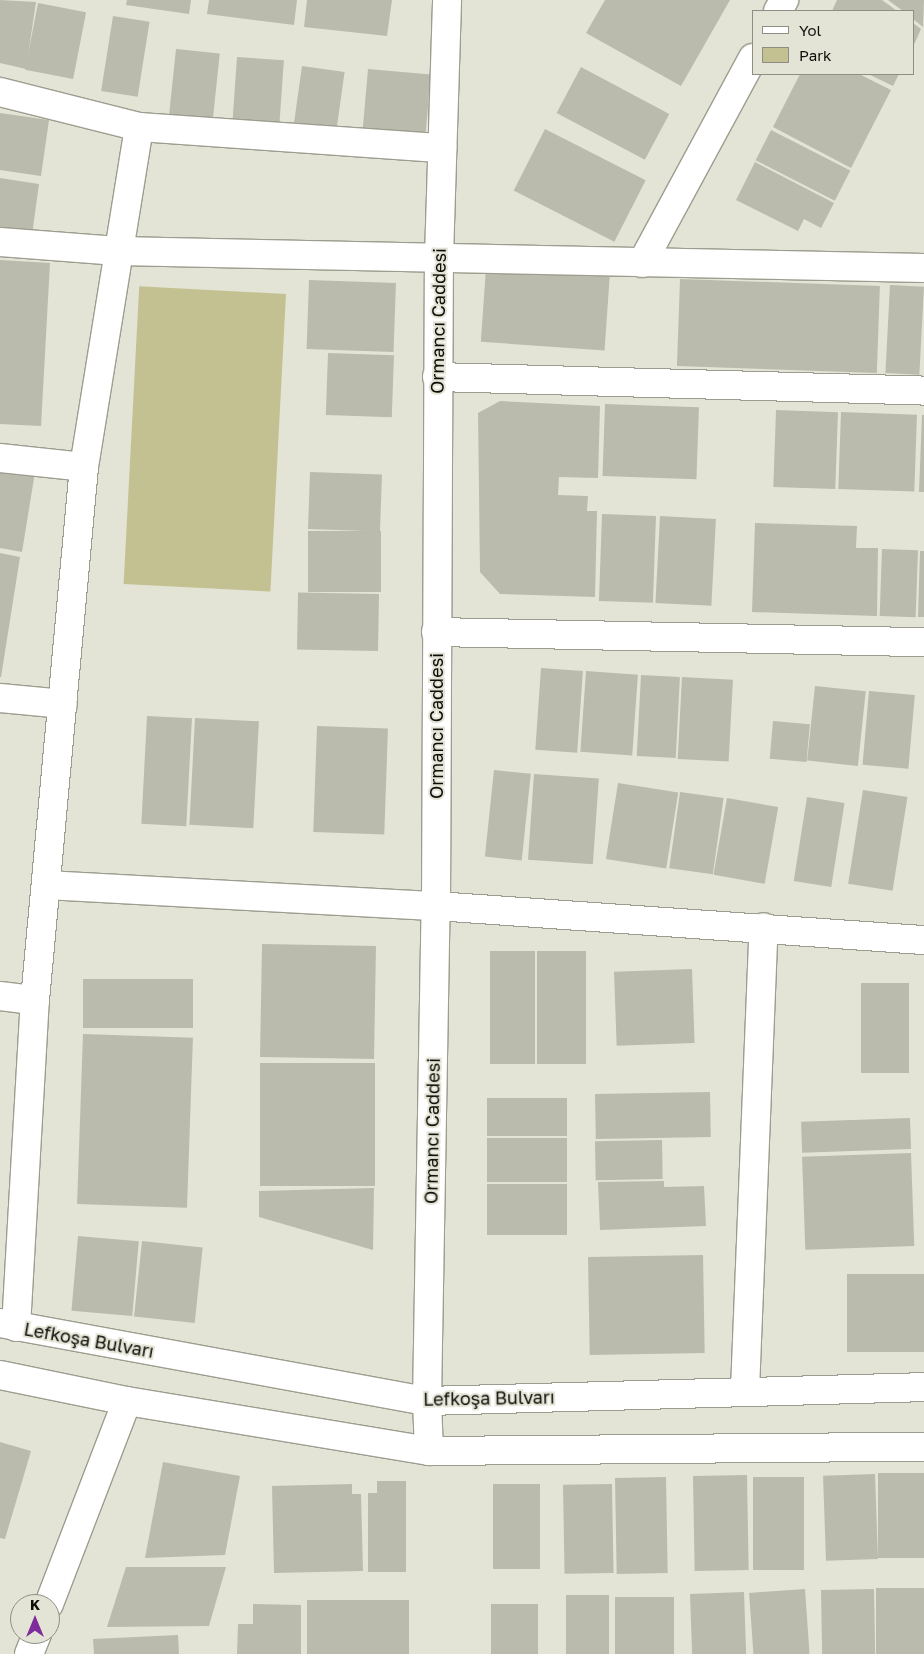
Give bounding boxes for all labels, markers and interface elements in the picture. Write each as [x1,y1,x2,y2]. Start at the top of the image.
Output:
legend [752,10,914,75]
text: Yol [799,21,821,39]
text: Park [799,46,831,64]
street label: Ormancı Caddesi [426,248,450,394]
street label: Ormancı Caddesi [425,653,447,799]
street label: Ormancı Caddesi [420,1058,444,1204]
street label: Lefkoşa Bulvarı [22,1318,156,1362]
street label: Lefkoşa Bulvarı [423,1386,555,1410]
north arrow [10,1594,60,1644]
text: K [30,1596,40,1613]

